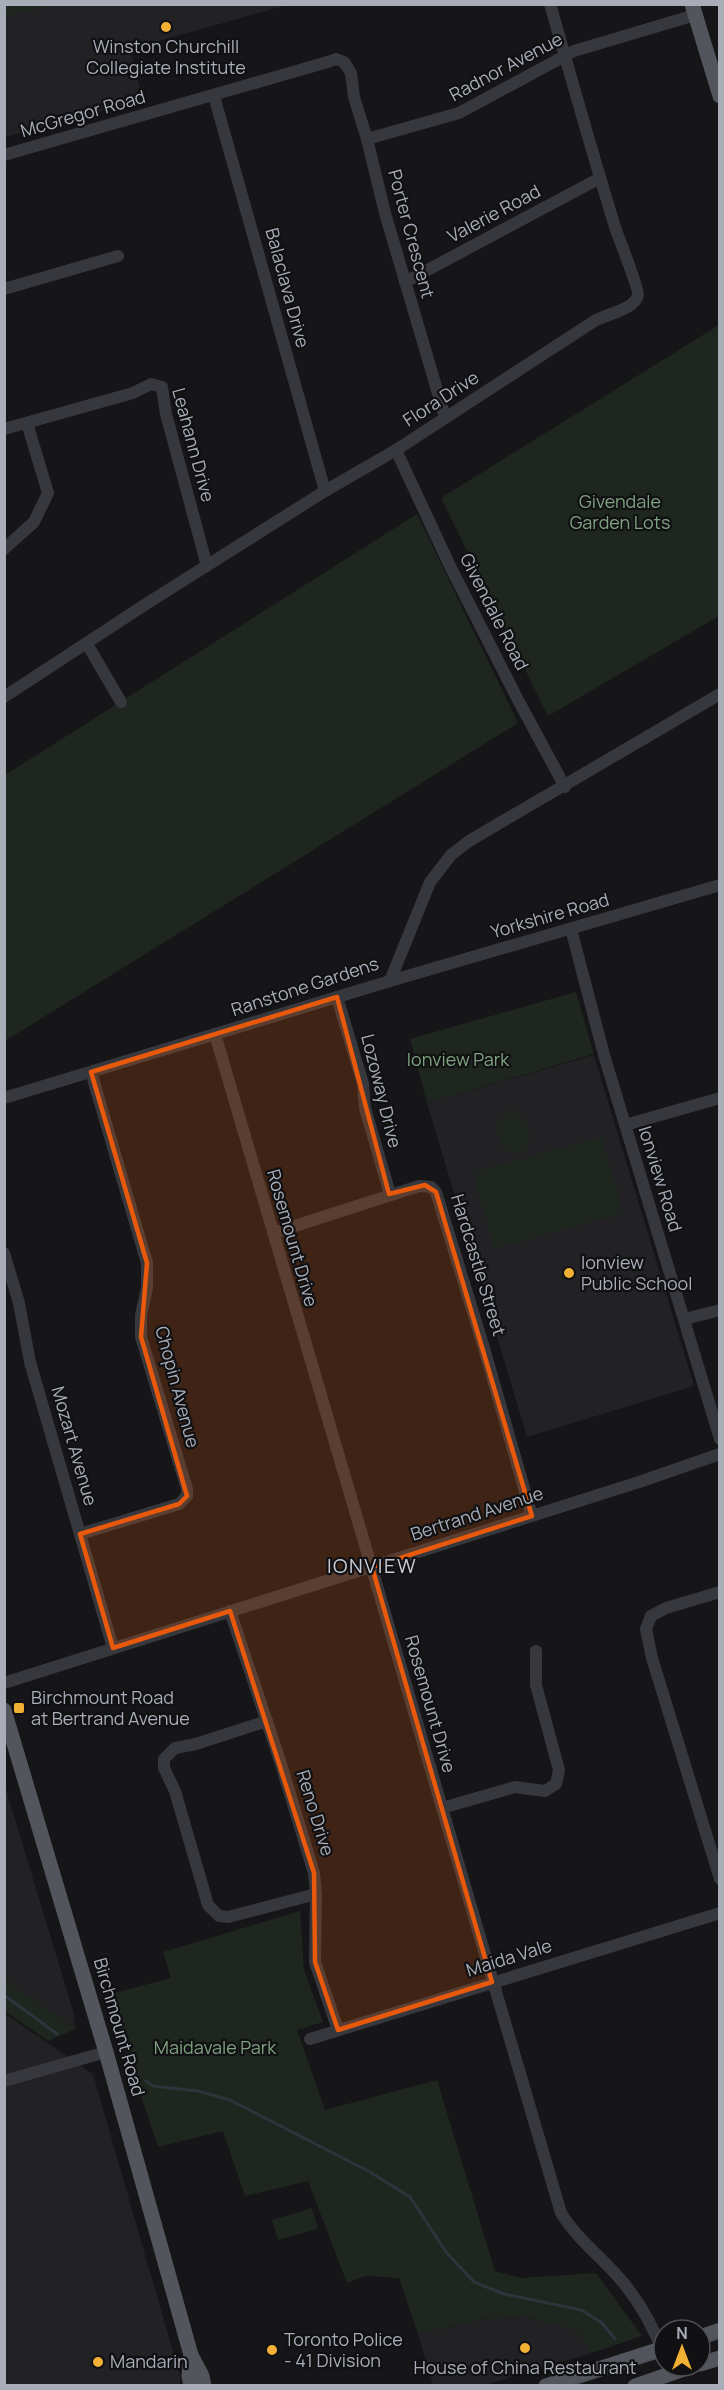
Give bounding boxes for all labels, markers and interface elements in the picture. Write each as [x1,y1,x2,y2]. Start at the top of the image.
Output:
marker: Winston Churchill Collegiate Institute [159,20,173,34]
street label: Radnor Avenue [445,26,566,106]
place label: Winston Churchill Collegiate Institute [86,34,246,79]
street label: McGregor Road [18,84,148,142]
street label: Porter Crescent [383,167,441,301]
street label: Valerie Road [443,179,544,248]
street label: Balaclava Drive [260,225,315,350]
street label: Flora Drive [398,365,483,432]
street label: Leahann Drive [167,385,221,504]
park label: Givendale Garden Lots [570,489,670,534]
street label: Givendale Road [455,549,535,674]
street label: Yorkshire Road [488,887,612,943]
street label: Ranstone Gardens [228,951,382,1021]
street label: Lozoway Drive [356,1031,408,1150]
park label: Ionview Park [407,1047,510,1071]
street label: Ionview Road [634,1123,688,1234]
street label: Rosemount Drive [262,1166,324,1309]
street label: Hardcastle Street [446,1191,512,1339]
place label: Ionview Public School [581,1250,692,1295]
marker: Ionview Public School [562,1266,576,1280]
street label: Chopin Avenue [150,1323,206,1450]
street label: Mozart Avenue [46,1383,103,1508]
street label: Bertrand Avenue [407,1480,546,1546]
district label: IONVIEW [327,1552,417,1579]
street label: Rosemount Drive [400,1632,462,1775]
place label: Birchmount Road at Bertrand Avenue [31,1685,190,1730]
marker: Birchmount Road at Bertrand Avenue [12,1701,26,1715]
street label: Reno Drive [292,1767,340,1859]
street label: Maida Vale [463,1933,554,1981]
street label: Birchmount Road [89,1955,151,2099]
park label: Maidavale Park [154,2035,277,2059]
north arrow [652,2318,712,2378]
text: N [676,2322,688,2344]
place label: Toronto Police - 41 Division [284,2327,403,2372]
marker: House of China Restaurant [518,2341,532,2355]
marker: Toronto Police - 41 Division [265,2343,279,2357]
place label: Mandarin [110,2349,188,2373]
marker: Mandarin [91,2355,105,2369]
place label: House of China Restaurant [413,2355,637,2379]

